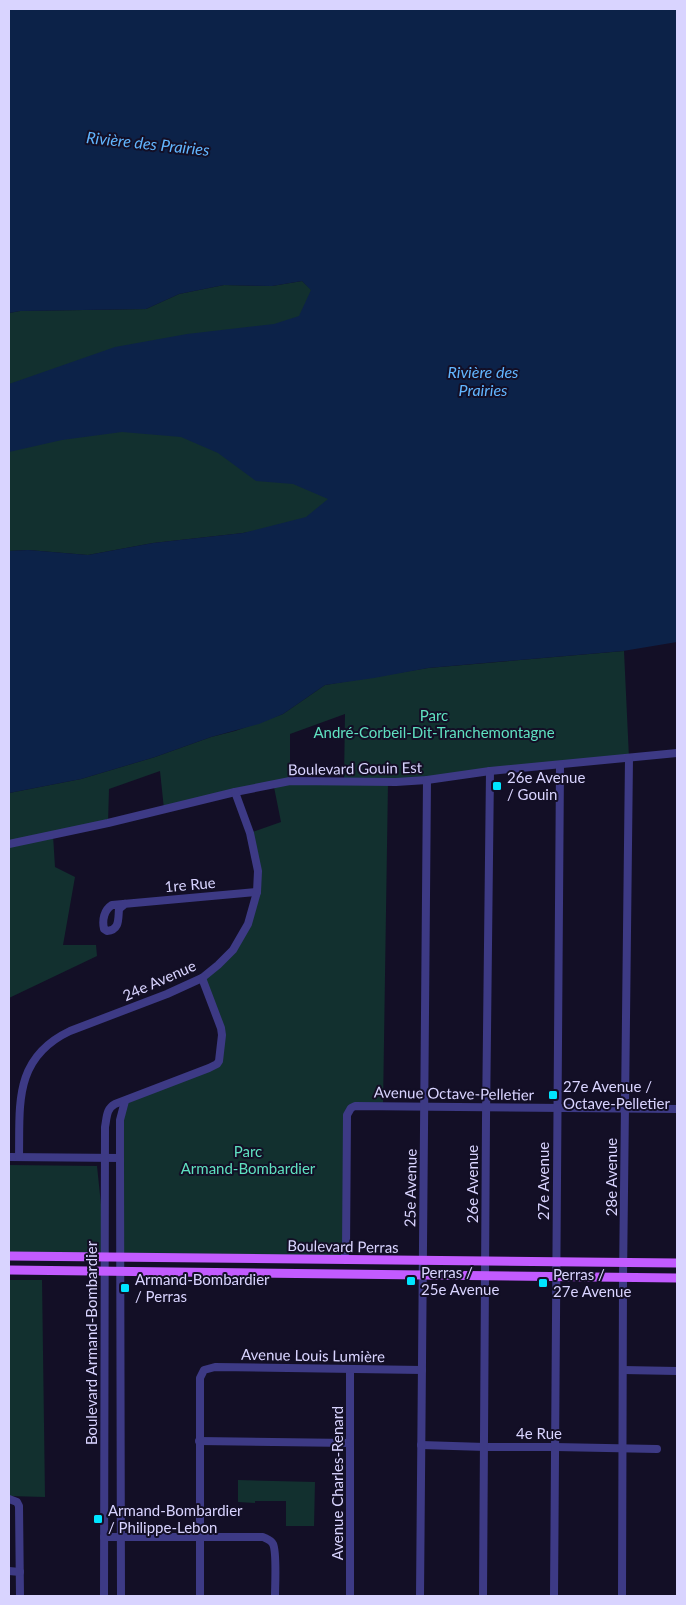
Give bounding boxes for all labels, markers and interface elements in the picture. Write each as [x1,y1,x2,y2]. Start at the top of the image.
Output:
water label: Rivière des Prairies [85,127,211,159]
water label: Rivière des Prairies [448,362,519,399]
park label: Parc André-Corbeil-Dit-Tranchemontagne [313,706,555,741]
street label: Boulevard Gouin Est [288,758,423,778]
place label: 26e Avenue / Gouin [507,768,585,803]
marker: 26e Avenue / Gouin [491,780,503,792]
street label: 1re Rue [164,873,216,895]
street label: 24e Avenue [120,956,198,1004]
place label: 27e Avenue / Octave-Pelletier [563,1077,670,1112]
street label: Avenue Octave-Pelletier [374,1083,535,1103]
marker: 27e Avenue / Octave-Pelletier [547,1089,559,1101]
street label: 28e Avenue [602,1138,620,1216]
park label: Parc Armand-Bombardier [181,1142,316,1177]
street label: 27e Avenue [534,1142,552,1220]
street label: 26e Avenue [463,1145,481,1223]
street label: 25e Avenue [400,1149,420,1227]
street label: Boulevard Perras [287,1236,399,1256]
street label: Boulevard Armand-Bombardier [82,1240,100,1445]
place label: Perras / 25e Avenue [421,1263,499,1298]
place label: Perras / 27e Avenue [553,1265,631,1300]
place label: Armand-Bombardier / Perras [135,1270,270,1305]
marker: Perras / 25e Avenue [405,1275,417,1287]
marker: Perras / 27e Avenue [537,1277,549,1289]
marker: Armand-Bombardier / Perras [119,1282,131,1294]
street label: Avenue Louis Lumière [241,1345,385,1365]
street label: Avenue Charles-Renard [328,1406,346,1560]
street label: 4e Rue [516,1424,562,1442]
place label: Armand-Bombardier / Philippe-Lebon [108,1501,243,1536]
marker: Armand-Bombardier / Philippe-Lebon [92,1513,104,1525]

